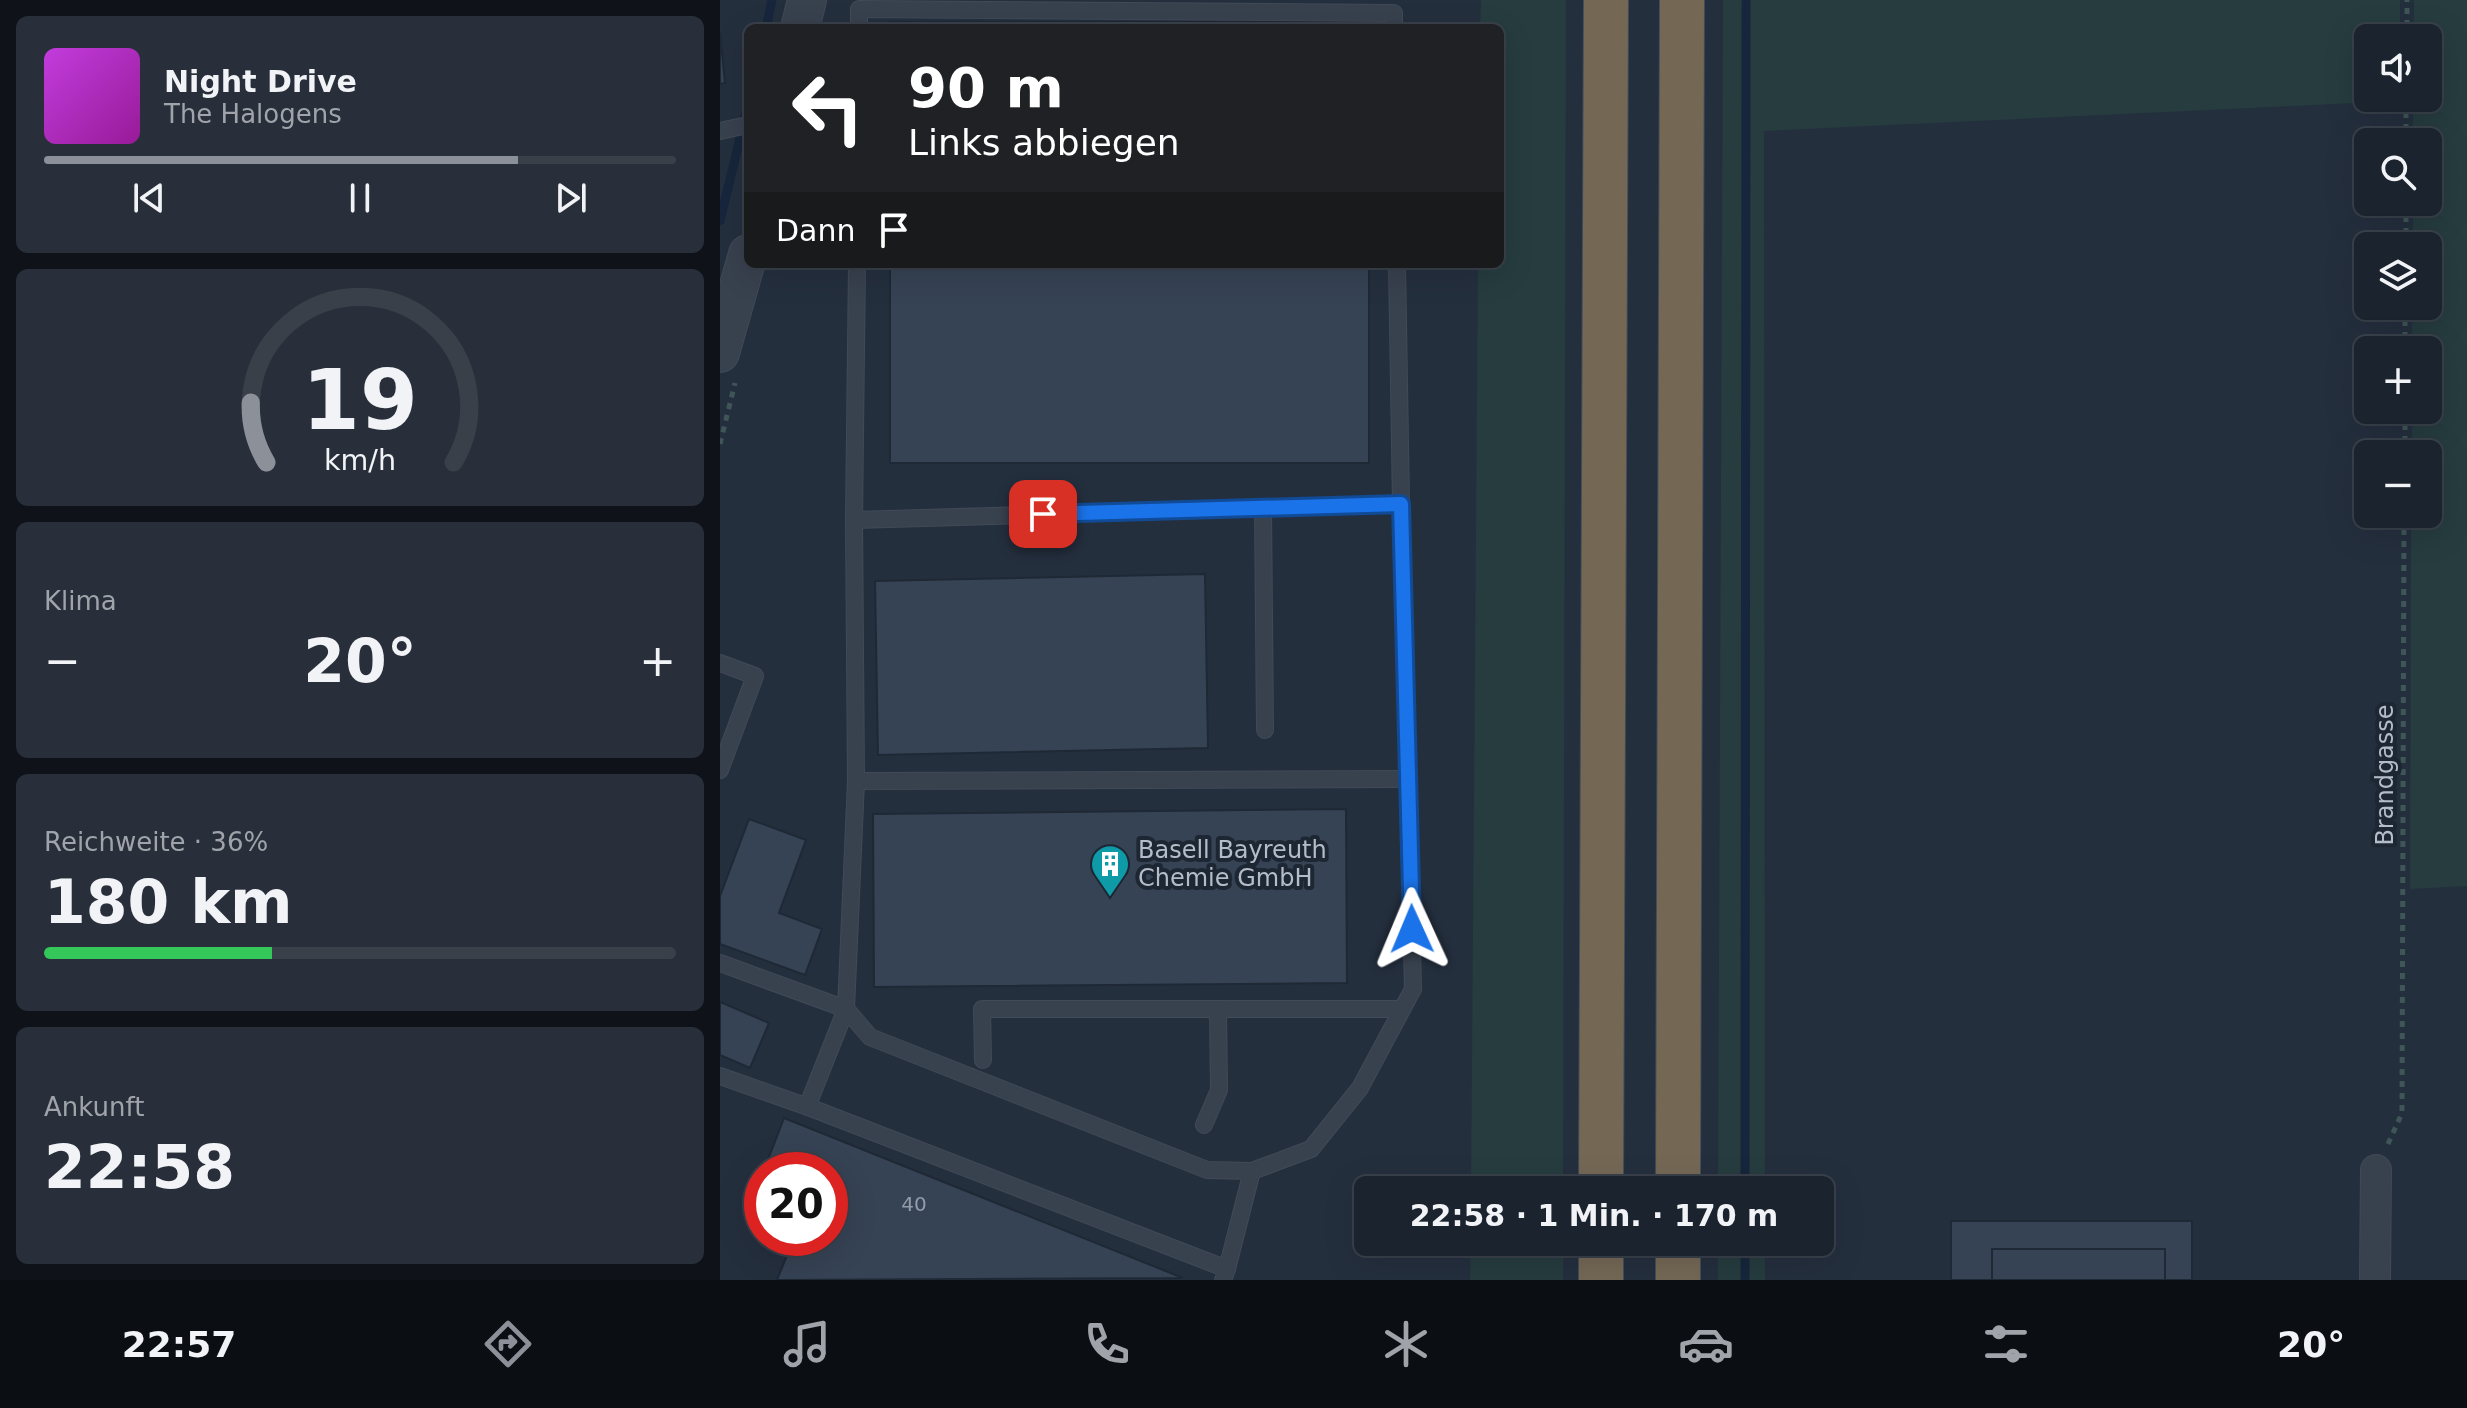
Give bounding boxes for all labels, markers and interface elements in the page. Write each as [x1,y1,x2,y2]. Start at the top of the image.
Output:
map controls [2354,24,2442,528]
button: sound [2354,24,2442,112]
text: 90 m [908,55,1064,120]
icon: left [776,56,880,160]
text: Night Drive [164,64,357,99]
text: The Halogens [164,99,342,129]
text: Links abbiegen [908,122,1180,163]
button: search [2354,128,2442,216]
icon: previous [127,176,171,220]
icon: pause [338,176,382,220]
icon: next [549,176,593,220]
icon: arrive [872,208,916,252]
text: Dann [776,213,856,248]
button: layers [2354,232,2442,320]
button: + [2354,336,2442,424]
text: 19 [302,352,418,449]
button: − [2354,440,2442,528]
text: km/h [324,443,396,477]
pin [1009,480,1077,548]
icon: arrive [1021,492,1065,536]
text: Klima [44,586,117,616]
text: 20° [303,626,417,696]
text: − [44,635,81,686]
text: + [639,635,676,686]
street label: Brandgasse [2371,704,2399,846]
text: Reichweite · 36% [44,827,268,857]
place label: Basell Bayreuth Chemie GmbH [1138,836,1327,892]
building icon: Basell Bayreuth Chemie GmbH [1089,843,1131,898]
text: 180 km [44,867,293,937]
position arrow [1370,887,1454,971]
text: Ankunft [44,1092,144,1122]
text: 22:58 [44,1132,235,1202]
speed limit sign: 20 [744,1152,848,1256]
house number: 40 [901,1192,927,1216]
text: 22:58 · 1 Min. · 170 m [1410,1198,1778,1233]
icon: directions [480,1316,536,1372]
icon: music [779,1316,835,1372]
icon: phone [1079,1316,1135,1372]
icon: climate [1378,1316,1434,1372]
icon: car [1678,1316,1734,1372]
icon: filters [1978,1316,2034,1372]
text: 22:57 [122,1324,236,1365]
text: 20° [2277,1324,2345,1365]

